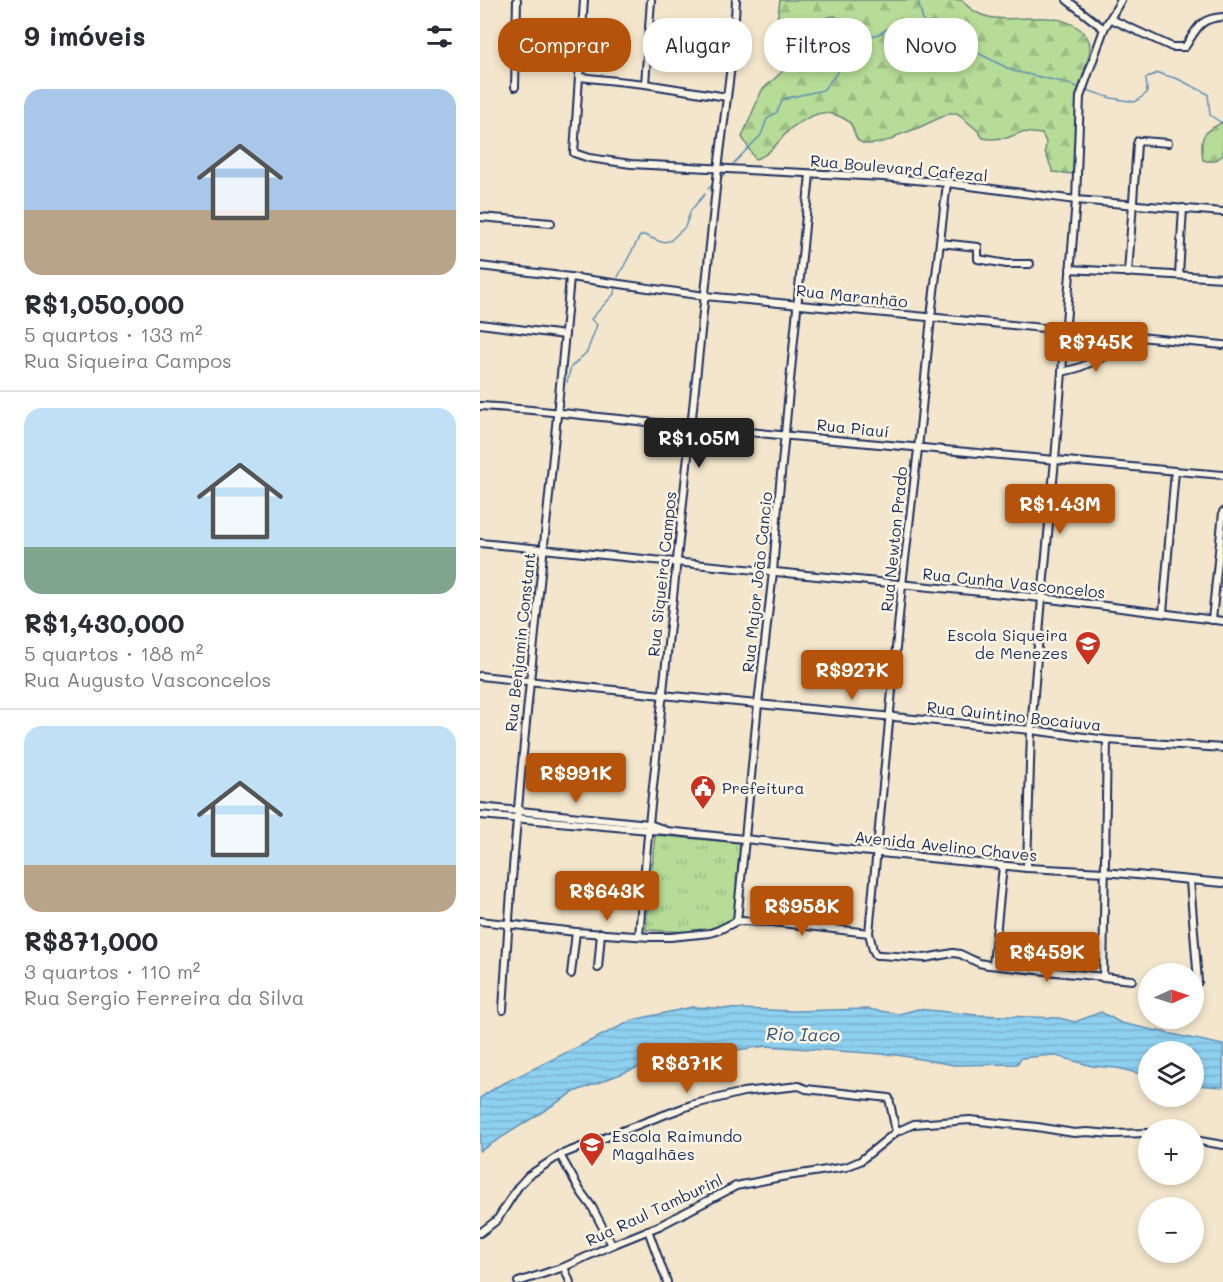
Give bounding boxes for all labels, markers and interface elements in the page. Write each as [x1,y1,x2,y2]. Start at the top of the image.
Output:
chip: Comprar [498,18,631,72]
chip: Alugar [643,18,752,72]
chip: Filtros [764,18,872,72]
chip: Novo [884,18,978,72]
text: 9 imóveis [24,19,146,53]
icon: filters [423,20,456,53]
icon: home [186,128,294,236]
street label: Rua Boulevard Cafezal [809,149,989,186]
street label: Rua Maranhão [795,279,909,312]
text: R$1,050,000 [24,287,184,321]
text: 5 quartos · 133 m² [24,321,203,347]
pin: R$745K [1047,322,1145,373]
text: R$745K [1059,328,1133,354]
text: Rua Siqueira Campos [24,347,232,373]
street label: Rua Piauí [816,413,890,442]
pin: R$1.05M [644,418,754,469]
text: R$1.05M [658,424,740,450]
icon: home [186,447,294,555]
street label: Rua Newton Prado [875,465,912,613]
pin: R$1.43M [1005,484,1115,535]
street label: Rua Siqueira Campos [642,490,681,658]
street label: Rua Major João Cancio [737,490,776,673]
text: R$1.43M [1019,490,1101,516]
street label: Rua Benjamin Constant [500,551,539,733]
street label: Rua Cunha Vasconcelos [922,562,1106,603]
text: R$1,430,000 [24,606,185,640]
place label: Escola Siqueira de Menezes [947,624,1068,663]
school or university icon: Escola Siqueira de Menezes [1073,629,1103,667]
text: 5 quartos · 188 m² [24,640,203,666]
pin: R$927K [803,650,901,701]
text: R$927K [815,656,889,682]
text: Rua Augusto Vasconcelos [24,666,271,692]
street label: Rua Quintino Bocaiuva [926,696,1102,735]
pin: R$991K [527,753,625,804]
text: R$991K [540,759,612,785]
icon: home [186,765,294,873]
public building icon: Prefeitura [688,773,718,811]
place label: Prefeitura [722,777,805,798]
street label: Avenida Avelino Chaves [854,825,1038,866]
pin: R$643K [558,871,656,922]
text: R$643K [569,877,645,903]
pin: R$958K [753,886,851,937]
text: R$958K [764,892,840,918]
text: R$871,000 [24,924,158,958]
pin: R$459K [998,932,1096,983]
text: R$459K [1009,938,1085,964]
text: 3 quartos · 110 m² [24,958,200,984]
north arrow [1138,963,1204,1029]
map controls [1138,963,1204,1263]
text: Rua Sergio Ferreira da Silva [24,984,304,1010]
water label: Rio Iaco [766,1021,840,1047]
button: layers [1138,1041,1204,1107]
pin: R$871K [638,1043,736,1094]
text: R$871K [651,1049,723,1075]
button: + [1138,1119,1204,1185]
place label: Escola Raimundo Magalhães [612,1125,742,1164]
school or university icon: Escola Raimundo Magalhães [577,1130,607,1168]
street label: Rua Raul Tamburinl [582,1169,726,1250]
button: − [1138,1197,1204,1263]

